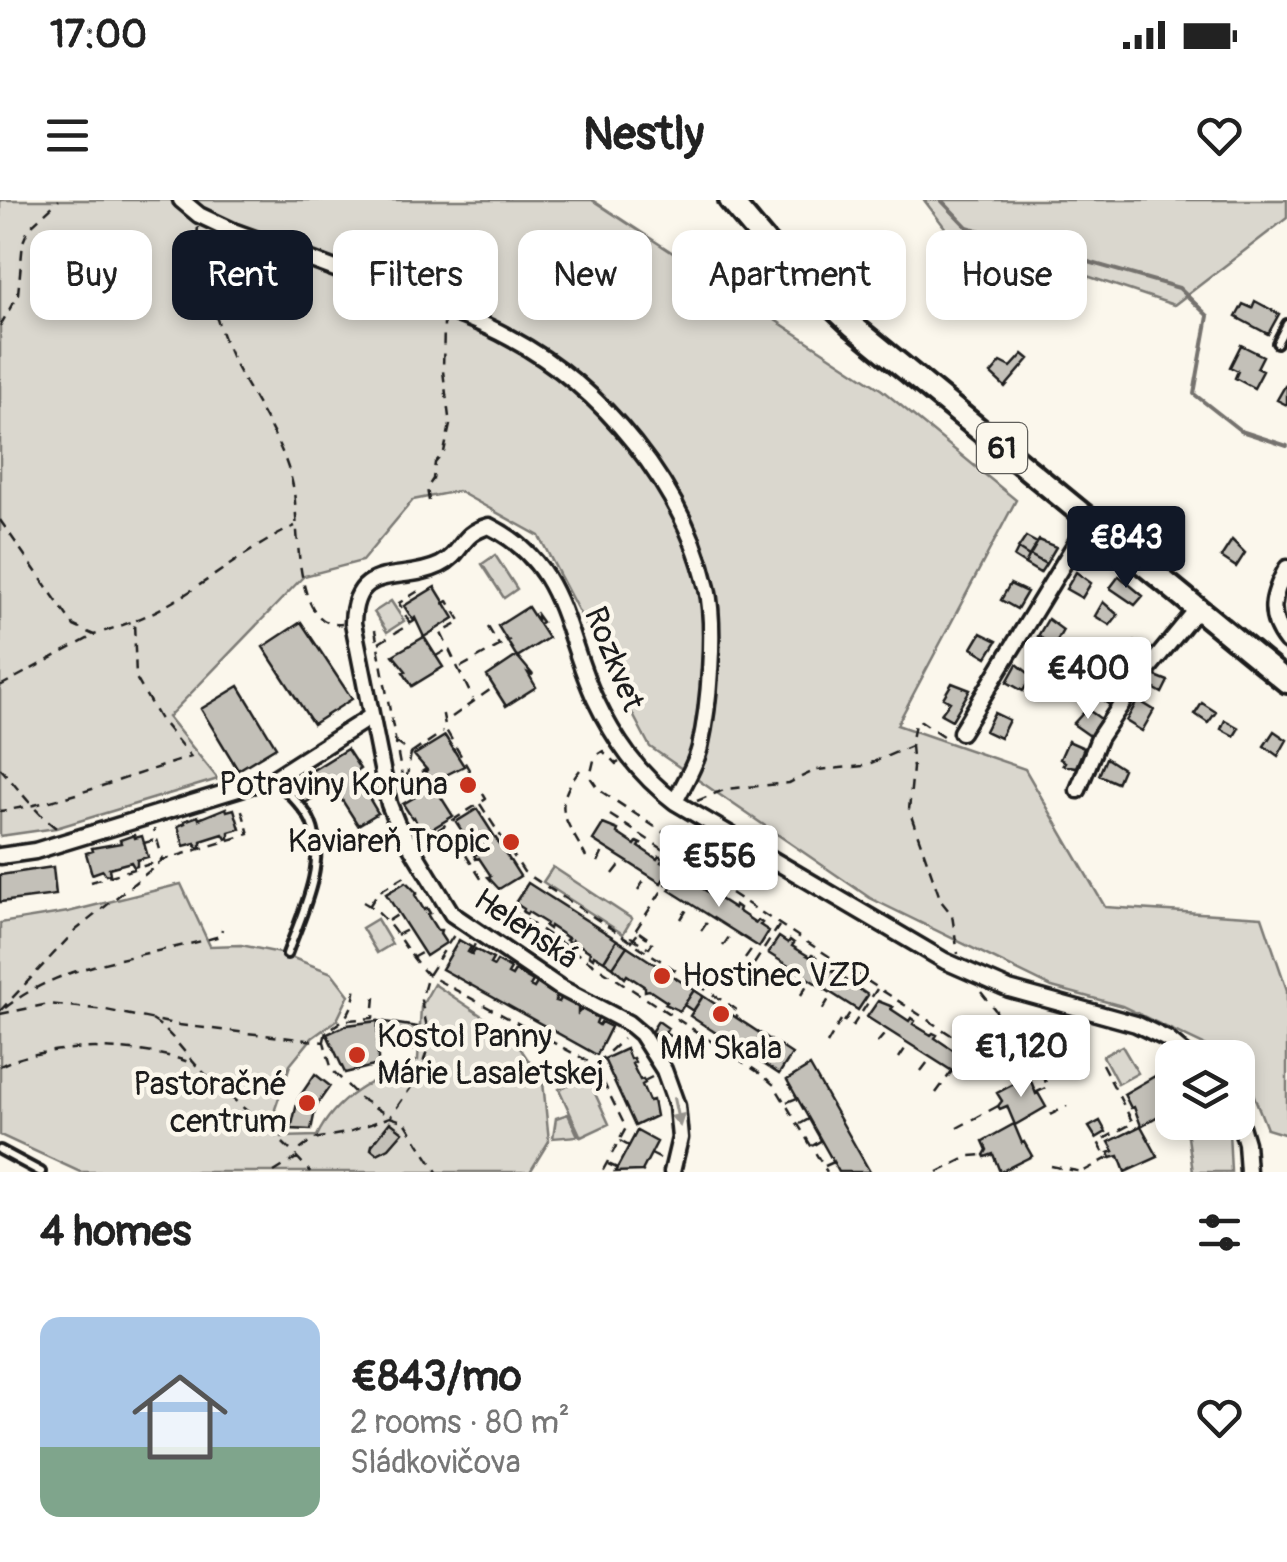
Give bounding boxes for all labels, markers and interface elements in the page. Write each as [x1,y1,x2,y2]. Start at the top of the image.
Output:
text: 17:00 [50,11,147,59]
text: Nestly [583,107,704,163]
icon: menu [40,108,95,163]
icon: heart [1192,108,1247,163]
chip: Buy [30,230,152,320]
chip: Rent [172,230,313,320]
chip: Filters [333,230,498,320]
chip: New [518,230,652,320]
chip: Apartment [672,230,906,320]
chip: House [926,230,1087,320]
road number: 61 [977,423,1027,473]
pin: €843 [1067,506,1185,591]
text: €843 [1089,518,1163,558]
street label: Rozkvet [575,601,653,717]
pin: €400 [1029,637,1147,722]
text: €400 [1046,649,1130,689]
place label: Potraviny Koruna [219,765,448,805]
marker: Potraviny Koruna [457,774,479,796]
place label: Kaviareň Tropic [288,822,491,862]
pin: €556 [660,825,778,910]
marker: Kaviareň Tropic [500,831,522,853]
text: €556 [682,837,756,877]
street label: Helenská [466,880,586,978]
place label: Hostinec VZD [682,956,870,996]
marker: Hostinec VZD [651,965,673,987]
marker: MM Skala [710,1003,732,1025]
pin: €1,120 [940,1015,1102,1100]
place label: Kostol Panny Márie Lasaletskej [377,1017,604,1094]
text: €1,120 [974,1027,1068,1067]
place label: MM Skala [660,1029,782,1069]
map controls [1155,1040,1255,1140]
button: layers [1155,1040,1255,1140]
marker: Kostol Panny Márie Lasaletskej [346,1044,368,1066]
place label: Pastoračné centrum [133,1065,287,1142]
marker: Pastoračné centrum [296,1092,318,1114]
one-way arrow [670,1097,686,1128]
icon: filters [1192,1205,1247,1260]
text: 4 homes [40,1206,191,1258]
text: €843/mo [350,1351,522,1403]
icon: home [120,1357,240,1477]
icon: heart [1192,1390,1247,1445]
text: 2 rooms · 80 m² [350,1403,570,1443]
text: Sládkovičova [350,1443,521,1483]

